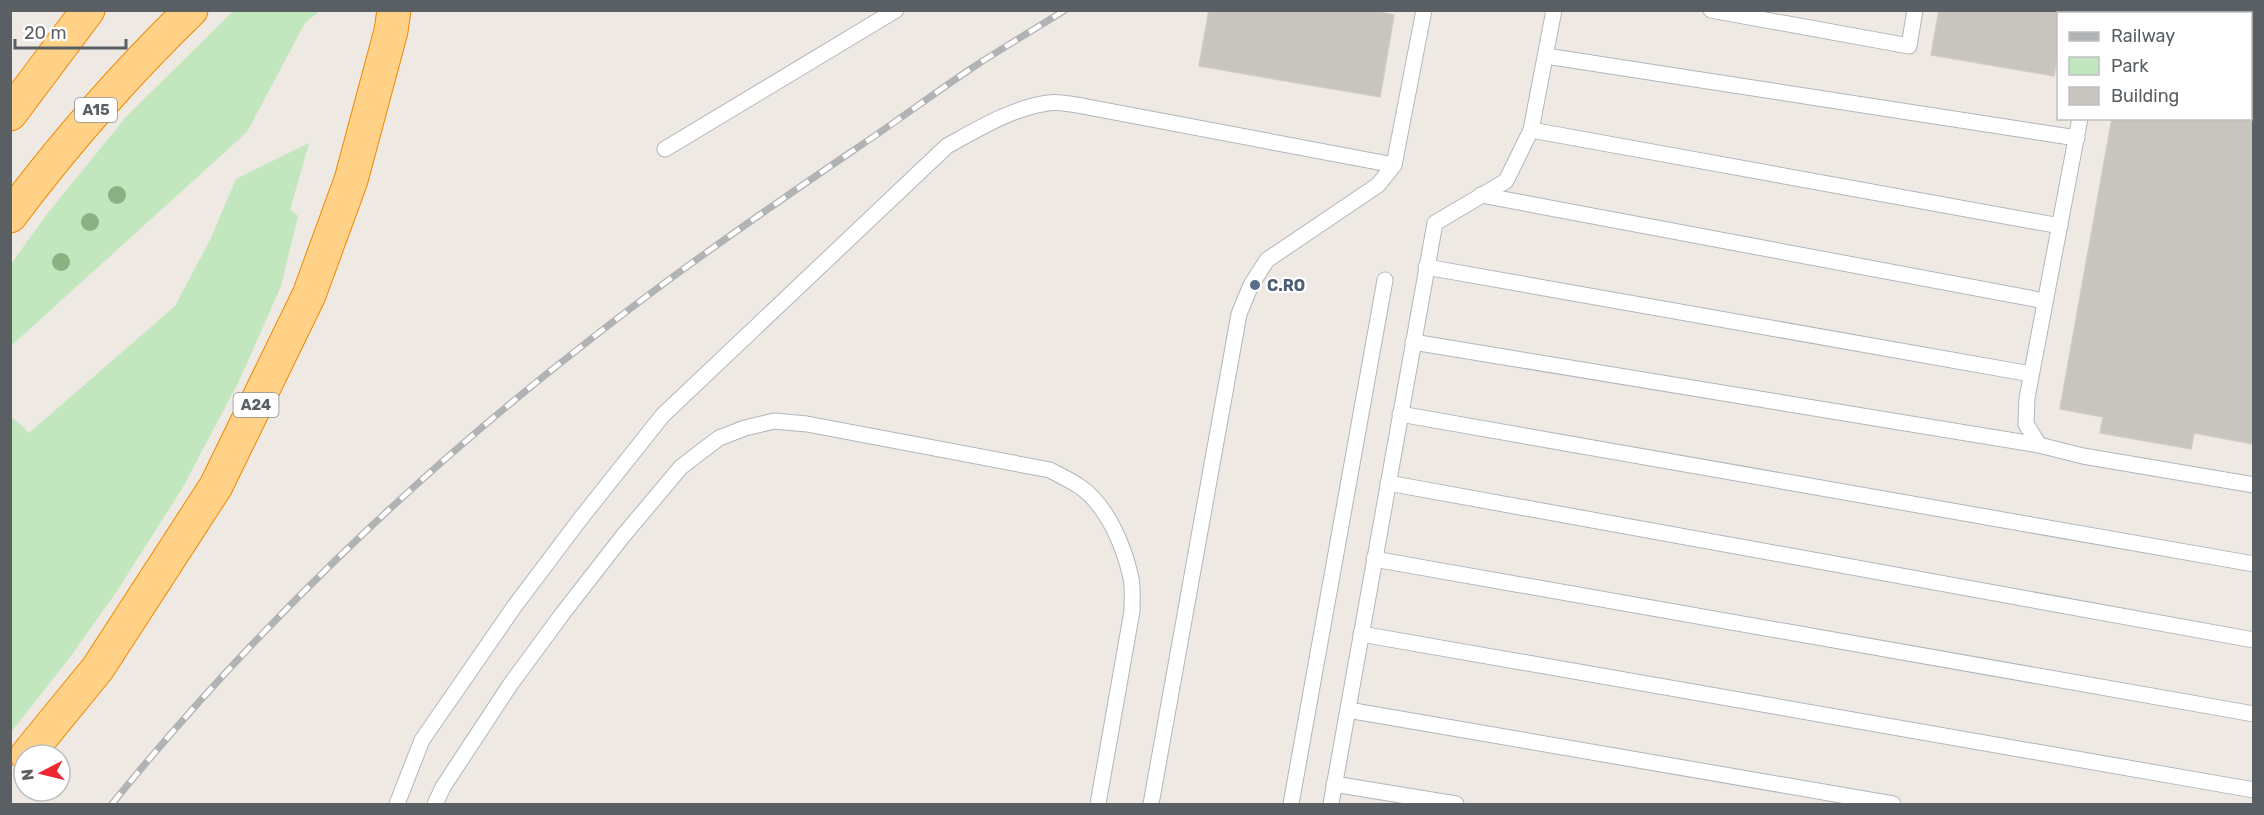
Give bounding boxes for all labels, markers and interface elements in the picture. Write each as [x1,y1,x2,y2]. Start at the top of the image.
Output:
scale bar [15,12,126,50]
legend [2057,12,2252,120]
text: 20 m [24,22,66,44]
text: Railway [2111,25,2175,47]
text: Park [2111,55,2149,77]
text: Building [2111,85,2179,107]
road number: A15 [75,98,117,122]
place label: C.RO [1267,276,1305,295]
marker: C.RO [1248,278,1262,292]
road number: A24 [234,393,278,417]
north arrow [12,743,72,803]
text: N [17,768,38,782]

